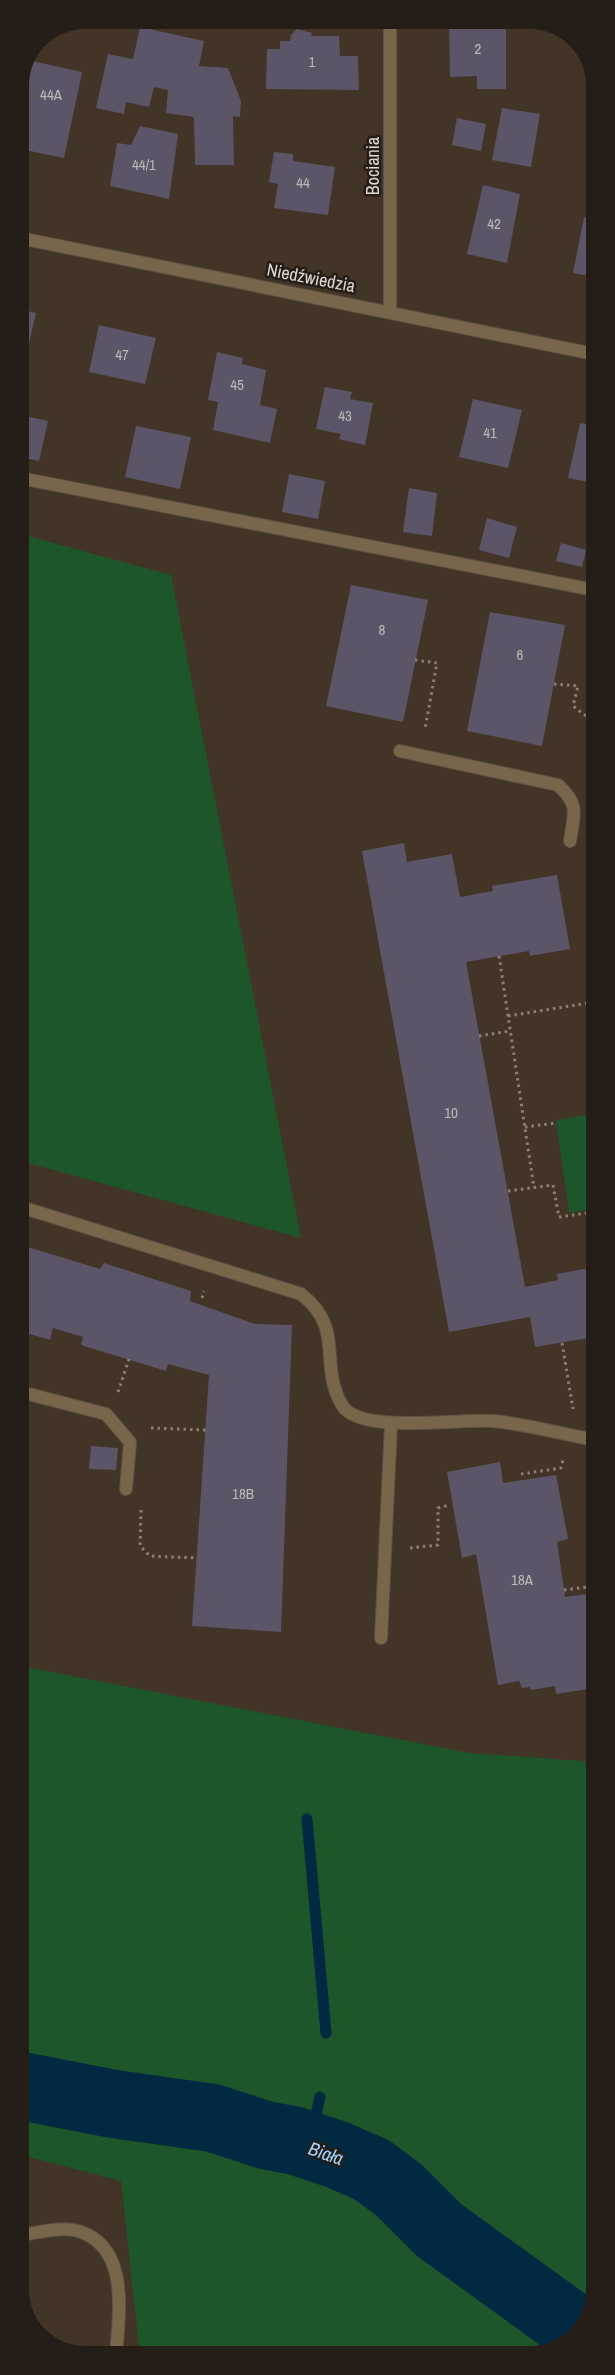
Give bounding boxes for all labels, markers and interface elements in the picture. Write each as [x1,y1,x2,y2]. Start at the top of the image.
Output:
house number: 2 [475,38,482,59]
house number: 1 [309,51,316,72]
house number: 44A [40,84,63,105]
street label: Bociania [360,137,385,195]
house number: 44/1 [132,154,156,175]
house number: 44 [296,172,310,193]
house number: 42 [487,213,501,234]
street label: Niedźwiedzia [265,257,357,298]
house number: 47 [115,344,129,365]
house number: 45 [230,374,244,395]
house number: 43 [338,405,352,426]
house number: 41 [483,422,497,443]
house number: 8 [379,619,386,640]
house number: 6 [517,644,524,665]
house number: 10 [444,1102,458,1123]
house number: 18B [232,1483,254,1504]
house number: 18A [511,1569,534,1590]
water label: Biała [305,2135,347,2171]

